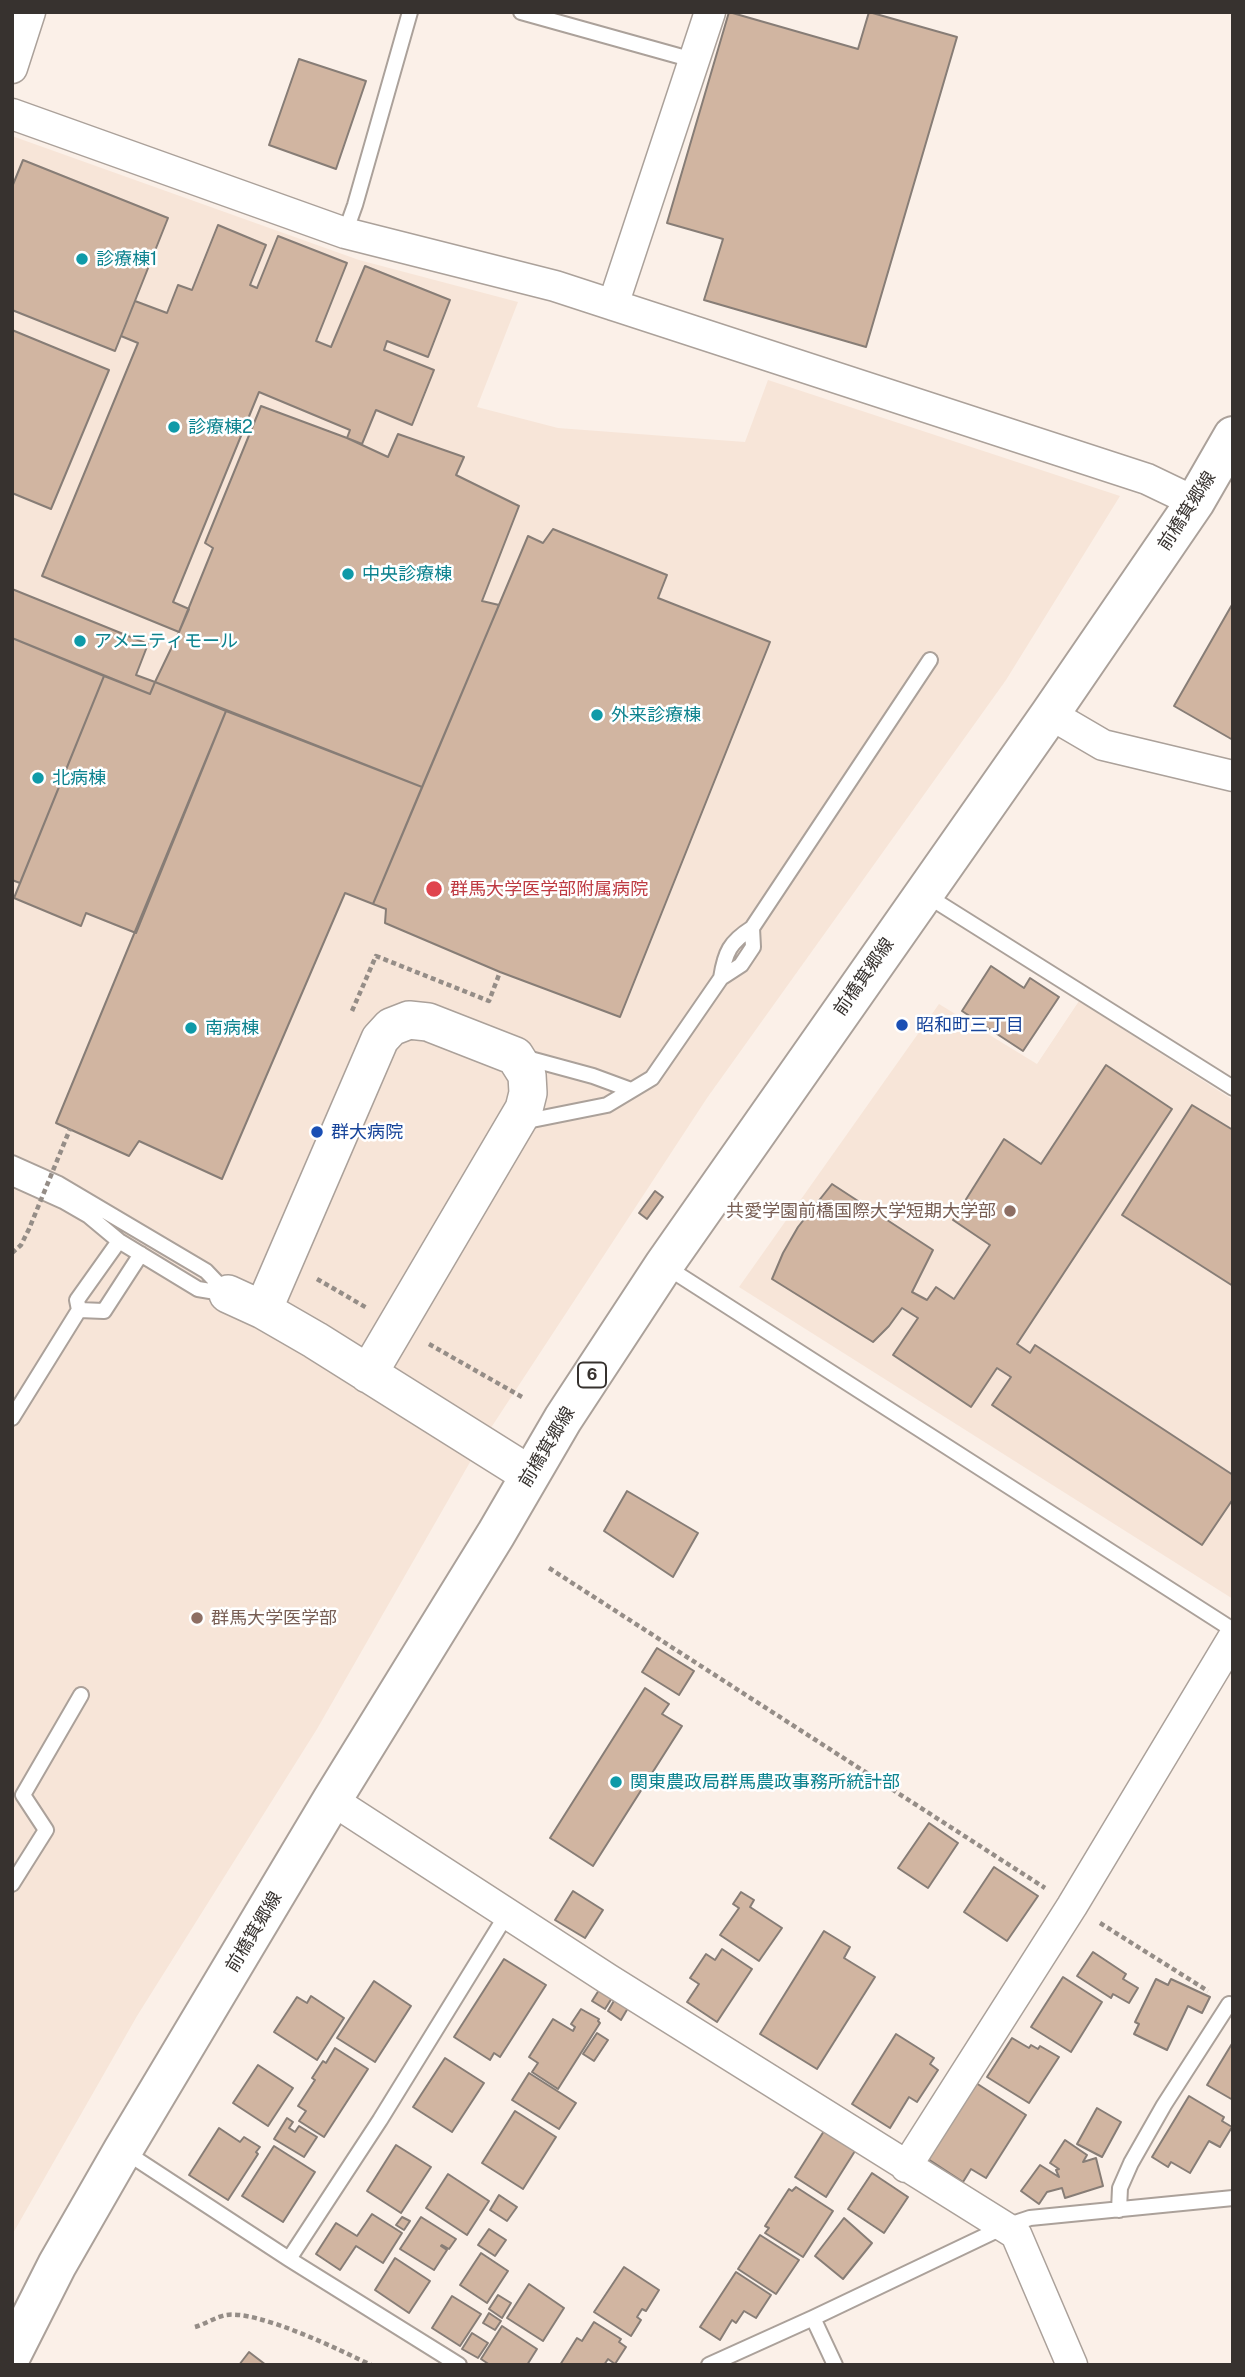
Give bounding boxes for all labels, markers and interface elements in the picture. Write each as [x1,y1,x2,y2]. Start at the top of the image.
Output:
place label: 診療棟1 [96,248,157,270]
marker: 診療棟1 [74,251,90,267]
place label: 診療棟2 [188,416,253,438]
marker: 診療棟2 [166,419,182,435]
street label: 前橋箕郷線 [1153,467,1221,555]
place label: 中央診療棟 [362,563,452,585]
marker: 中央診療棟 [340,566,356,582]
place label: アメニティモール [94,630,238,652]
marker: アメニティモール [72,633,88,649]
place label: 外来診療棟 [611,704,701,726]
marker: 外来診療棟 [589,707,605,723]
place label: 北病棟 [52,767,106,789]
marker: 北病棟 [30,770,46,786]
place label: 群馬大学医学部附属病院 [450,878,648,900]
marker: 群馬大学医学部附属病院 [424,879,444,899]
street label: 前橋箕郷線 [829,934,899,1020]
place label: 昭和町三丁目 [916,1014,1024,1036]
place label: 南病棟 [205,1017,259,1039]
marker: 昭和町三丁目 [894,1017,910,1033]
marker: 南病棟 [183,1020,199,1036]
place label: 群大病院 [331,1121,403,1143]
marker: 群大病院 [309,1124,325,1140]
place label: 共愛学園前橋国際大学短期大学部 [726,1200,996,1222]
marker: 共愛学園前橋国際大学短期大学部 [1002,1203,1018,1219]
road number: 6 [578,1362,606,1387]
street label: 前橋箕郷線 [515,1403,579,1491]
place label: 群馬大学医学部 [211,1607,337,1629]
marker: 群馬大学医学部 [189,1610,205,1626]
place label: 関東農政局群馬農政事務所統計部 [630,1771,900,1793]
marker: 関東農政局群馬農政事務所統計部 [608,1774,624,1790]
street label: 前橋箕郷線 [222,1888,286,1976]

